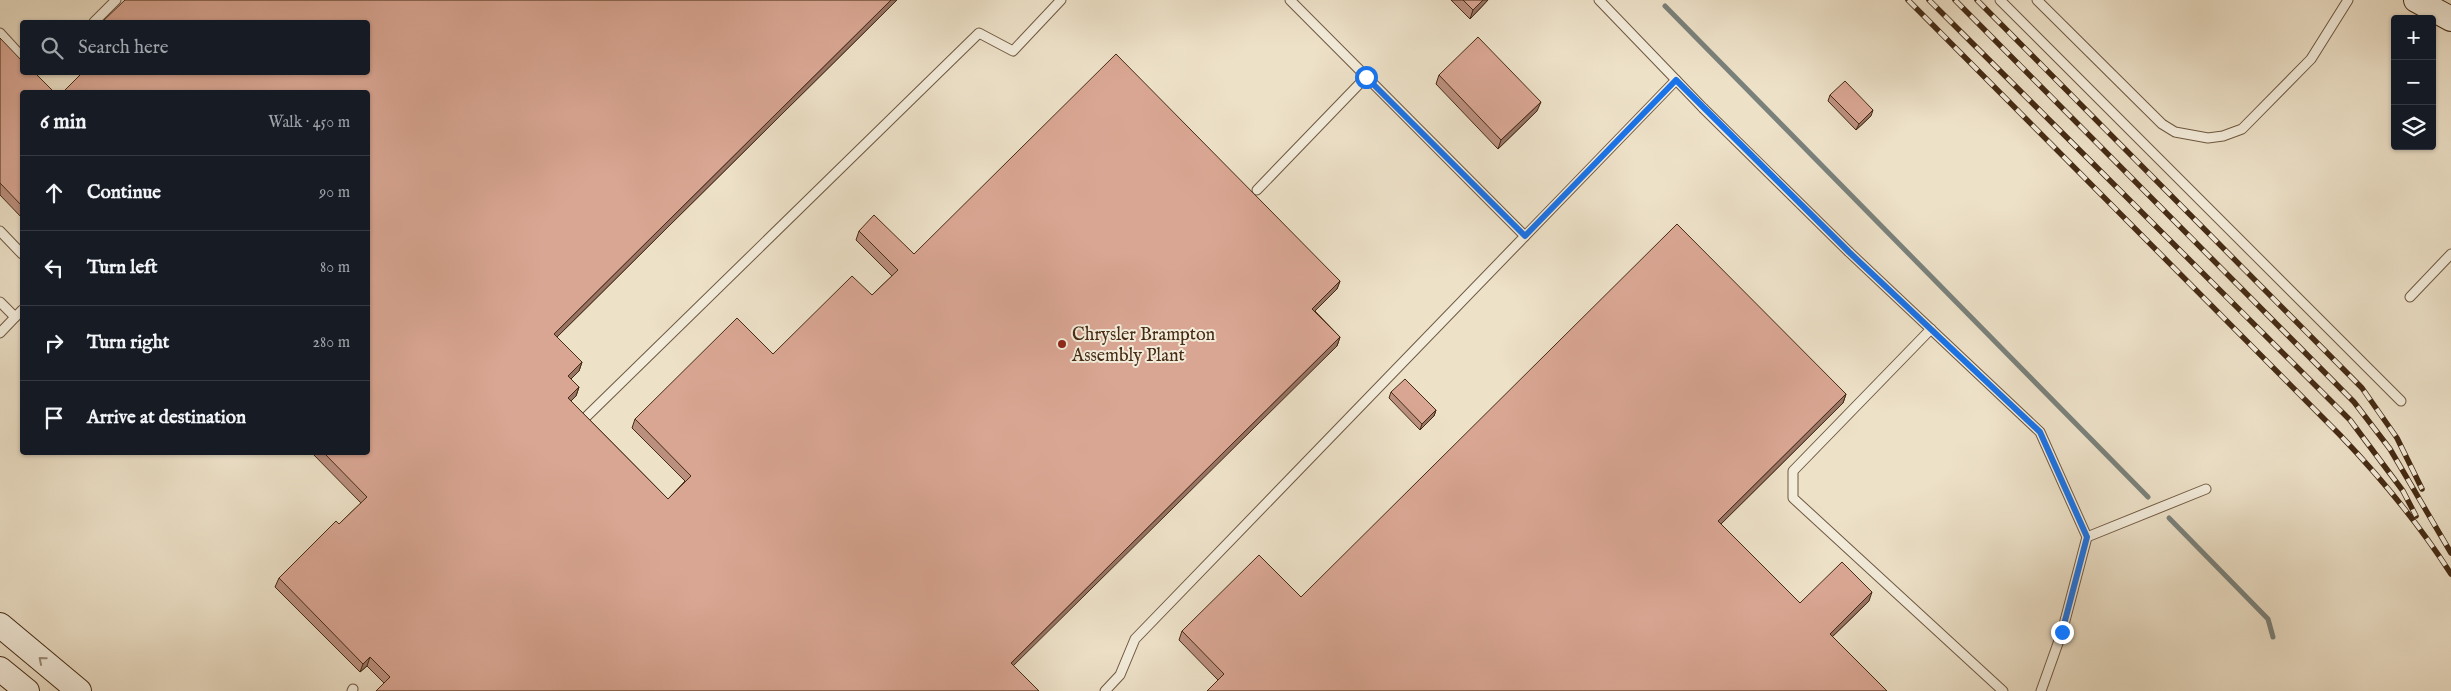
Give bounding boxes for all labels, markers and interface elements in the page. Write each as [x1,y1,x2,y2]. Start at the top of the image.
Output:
map controls [2391,15,2436,150]
button: + [2391,15,2436,60]
search box [20,20,370,75]
icon: search [38,34,66,62]
text: Search here [78,36,169,60]
button: − [2391,60,2436,105]
route start [1355,66,1378,89]
button: layers [2391,105,2436,150]
text: 6 min [40,109,86,136]
text: Walk · 450 m [268,113,350,133]
icon: ahead [40,179,68,207]
text: Continue [87,181,161,205]
text: 90 m [319,183,350,203]
icon: left [40,254,68,282]
text: Turn left [87,256,158,280]
text: 80 m [320,258,350,278]
place label: Chrysler Brampton Assembly Plant [1071,324,1216,368]
icon: right [40,329,68,357]
text: Turn right [87,331,169,355]
text: 280 m [313,333,350,353]
marker: Chrysler Brampton Assembly Plant [1056,338,1068,350]
icon: arrive [40,404,68,432]
text: Arrive at destination [87,406,246,430]
route end [2051,621,2074,644]
one-way arrow [39,657,48,665]

